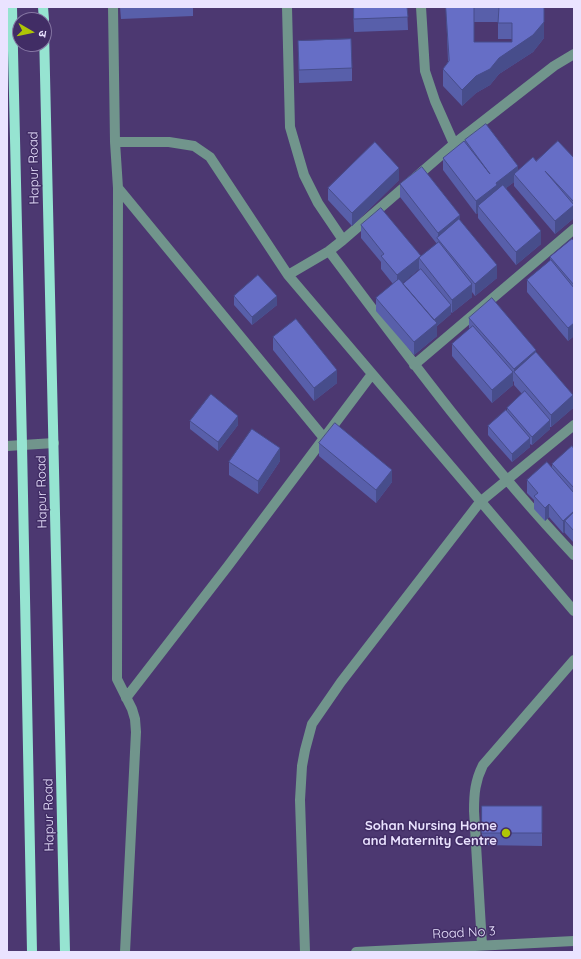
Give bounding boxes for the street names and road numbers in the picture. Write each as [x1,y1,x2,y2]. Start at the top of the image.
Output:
street label: Hapur Road [26,131,42,205]
street label: Hapur Road [34,455,50,529]
street label: Hapur Road [41,778,57,852]
street label: Road No 3 [432,924,496,942]

